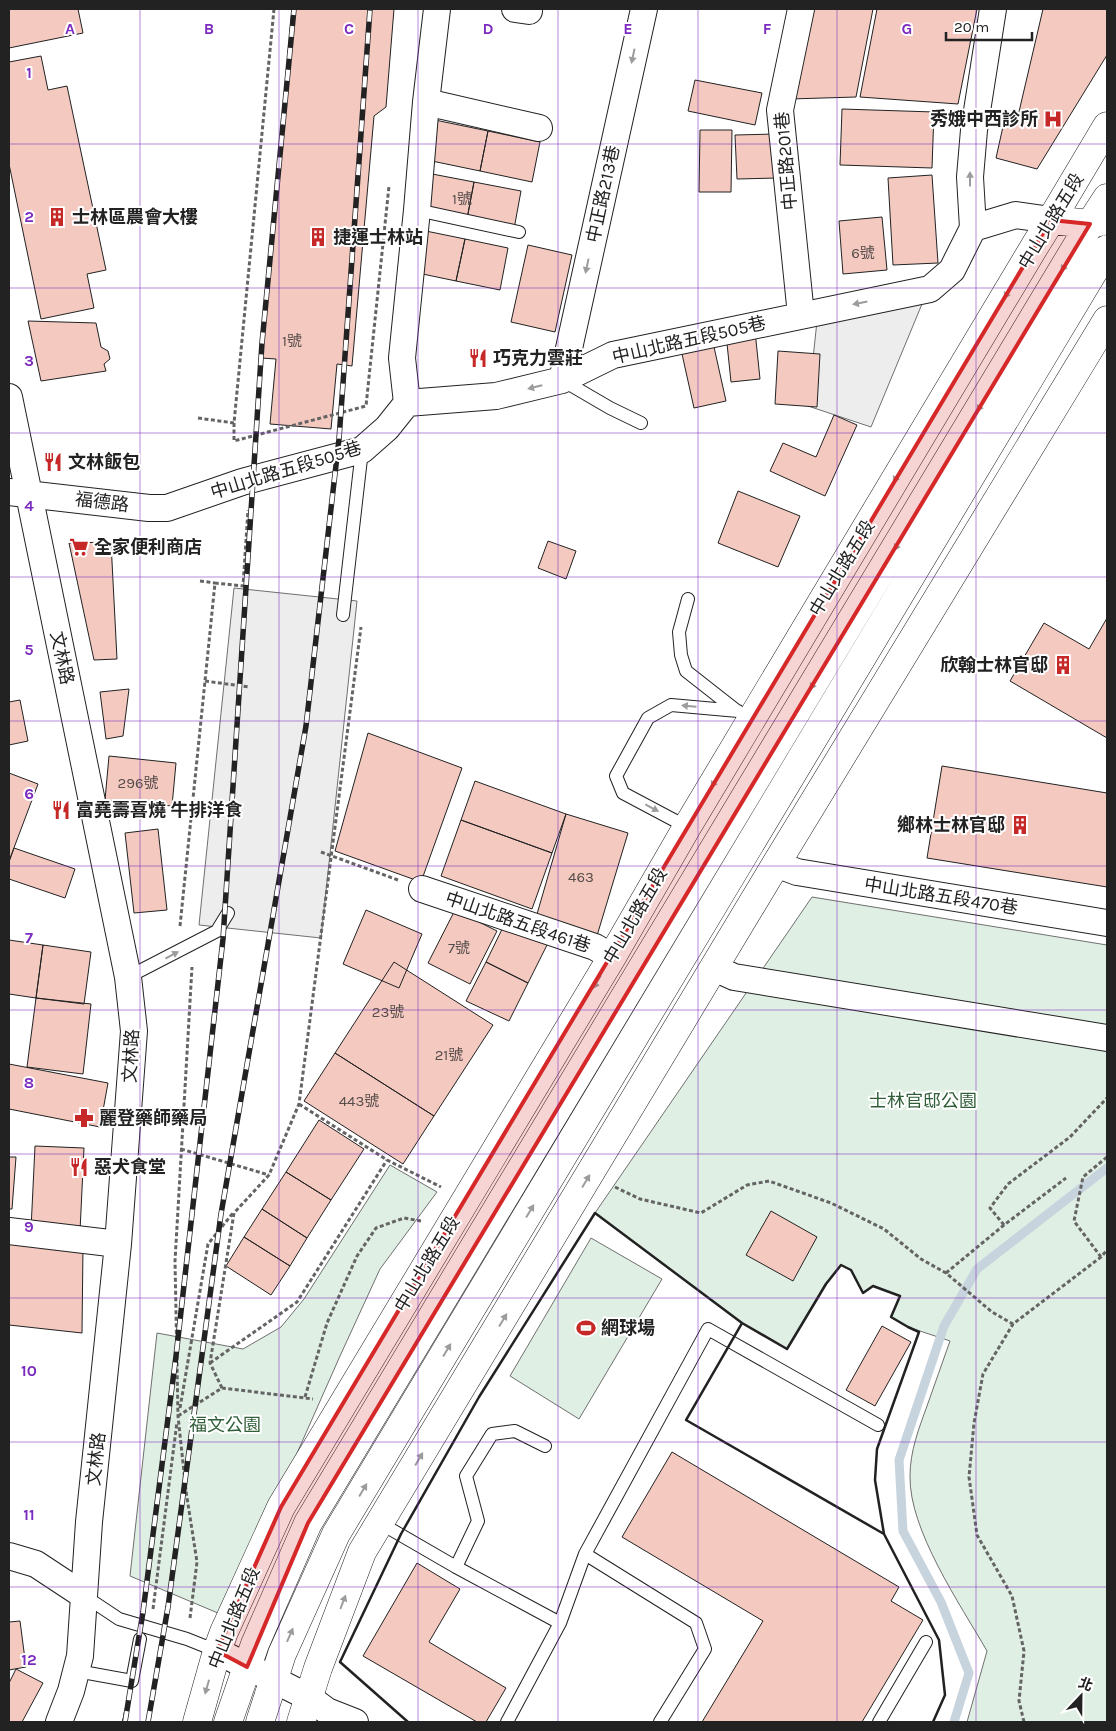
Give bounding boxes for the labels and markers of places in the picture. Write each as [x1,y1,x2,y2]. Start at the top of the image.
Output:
place label: 秀娥中西診所 [930,108,1038,130]
hospital icon: 秀娥中西診所 [1042,108,1064,130]
building icon: 士林區農會大樓 [46,206,68,228]
place label: 士林區農會大樓 [72,206,198,228]
building icon: 捷運士林站 [307,226,329,248]
place label: 捷運士林站 [333,226,423,248]
restaurant icon: 巧克力雲莊 [467,347,489,369]
place label: 巧克力雲莊 [493,347,583,369]
restaurant icon: 文林飯包 [42,451,64,473]
place label: 文林飯包 [68,451,140,473]
supermarket icon: 全家便利商店 [68,536,90,558]
place label: 全家便利商店 [94,536,202,558]
place label: 欣翰士林官邸 [940,654,1048,676]
building icon: 欣翰士林官邸 [1052,654,1074,676]
restaurant icon: 富堯壽喜燒 牛排洋食 [50,799,72,821]
place label: 富堯壽喜燒 牛排洋食 [76,799,243,821]
place label: 鄉林士林官邸 [897,814,1005,836]
building icon: 鄉林士林官邸 [1009,814,1031,836]
pharmacy icon: 麗登藥師藥局 [73,1107,95,1129]
place label: 麗登藥師藥局 [99,1107,207,1129]
restaurant icon: 惡犬食堂 [68,1156,90,1178]
place label: 惡犬食堂 [94,1156,166,1178]
sports icon: 網球場 [575,1317,597,1339]
place label: 網球場 [601,1317,655,1339]

